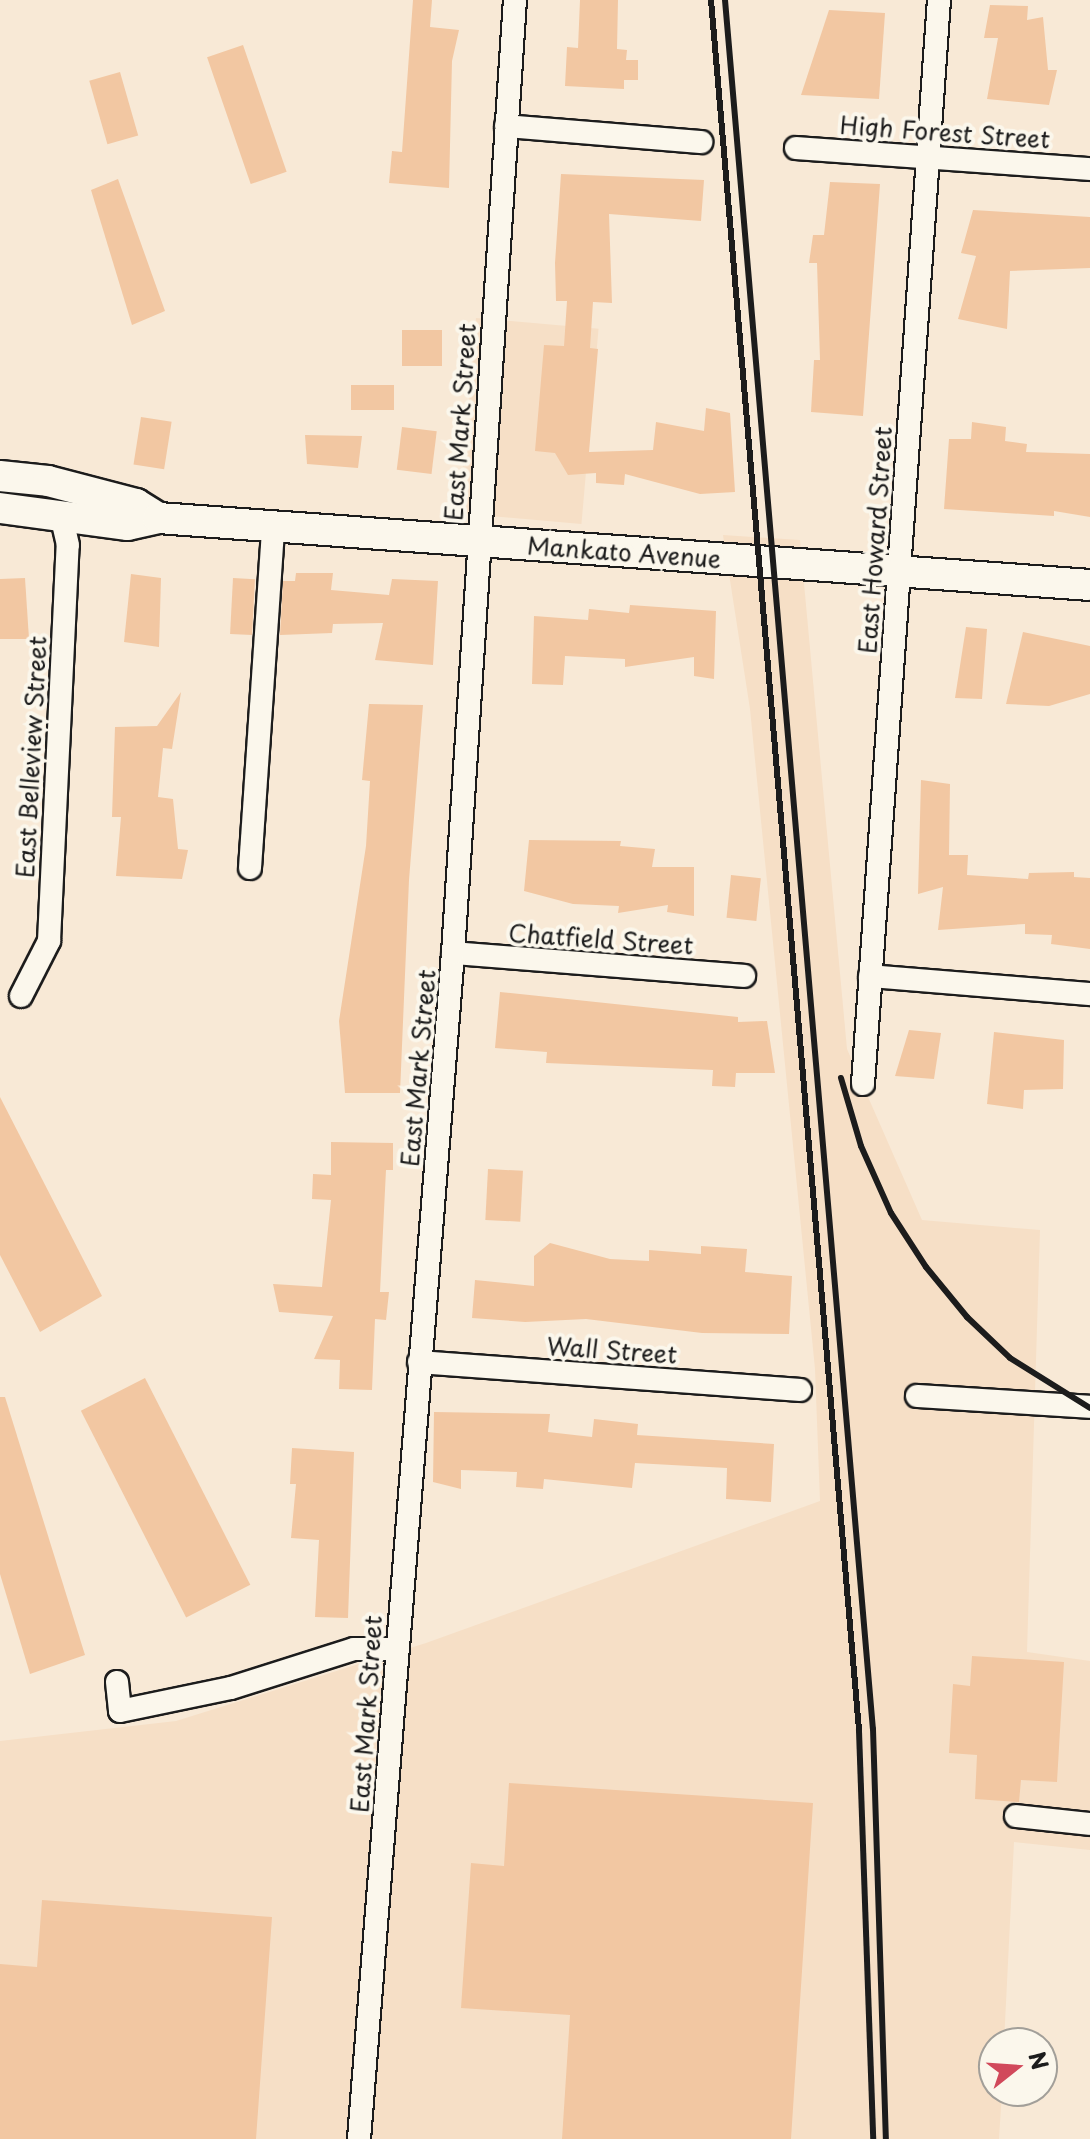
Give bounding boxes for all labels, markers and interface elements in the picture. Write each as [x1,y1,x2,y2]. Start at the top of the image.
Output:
street label: High Forest Street [838,110,1052,154]
street label: East Mark Street [439,321,481,523]
street label: East Howard Street [853,425,897,655]
street label: Mankato Avenue [526,531,722,573]
street label: East Belleview Street [10,635,52,879]
street label: Chatfield Street [508,918,694,960]
street label: East Mark Street [395,967,441,1169]
street label: Wall Street [546,1331,678,1369]
street label: East Mark Street [345,1613,387,1815]
north arrow [978,2027,1058,2107]
text: N [1021,2047,1058,2074]

